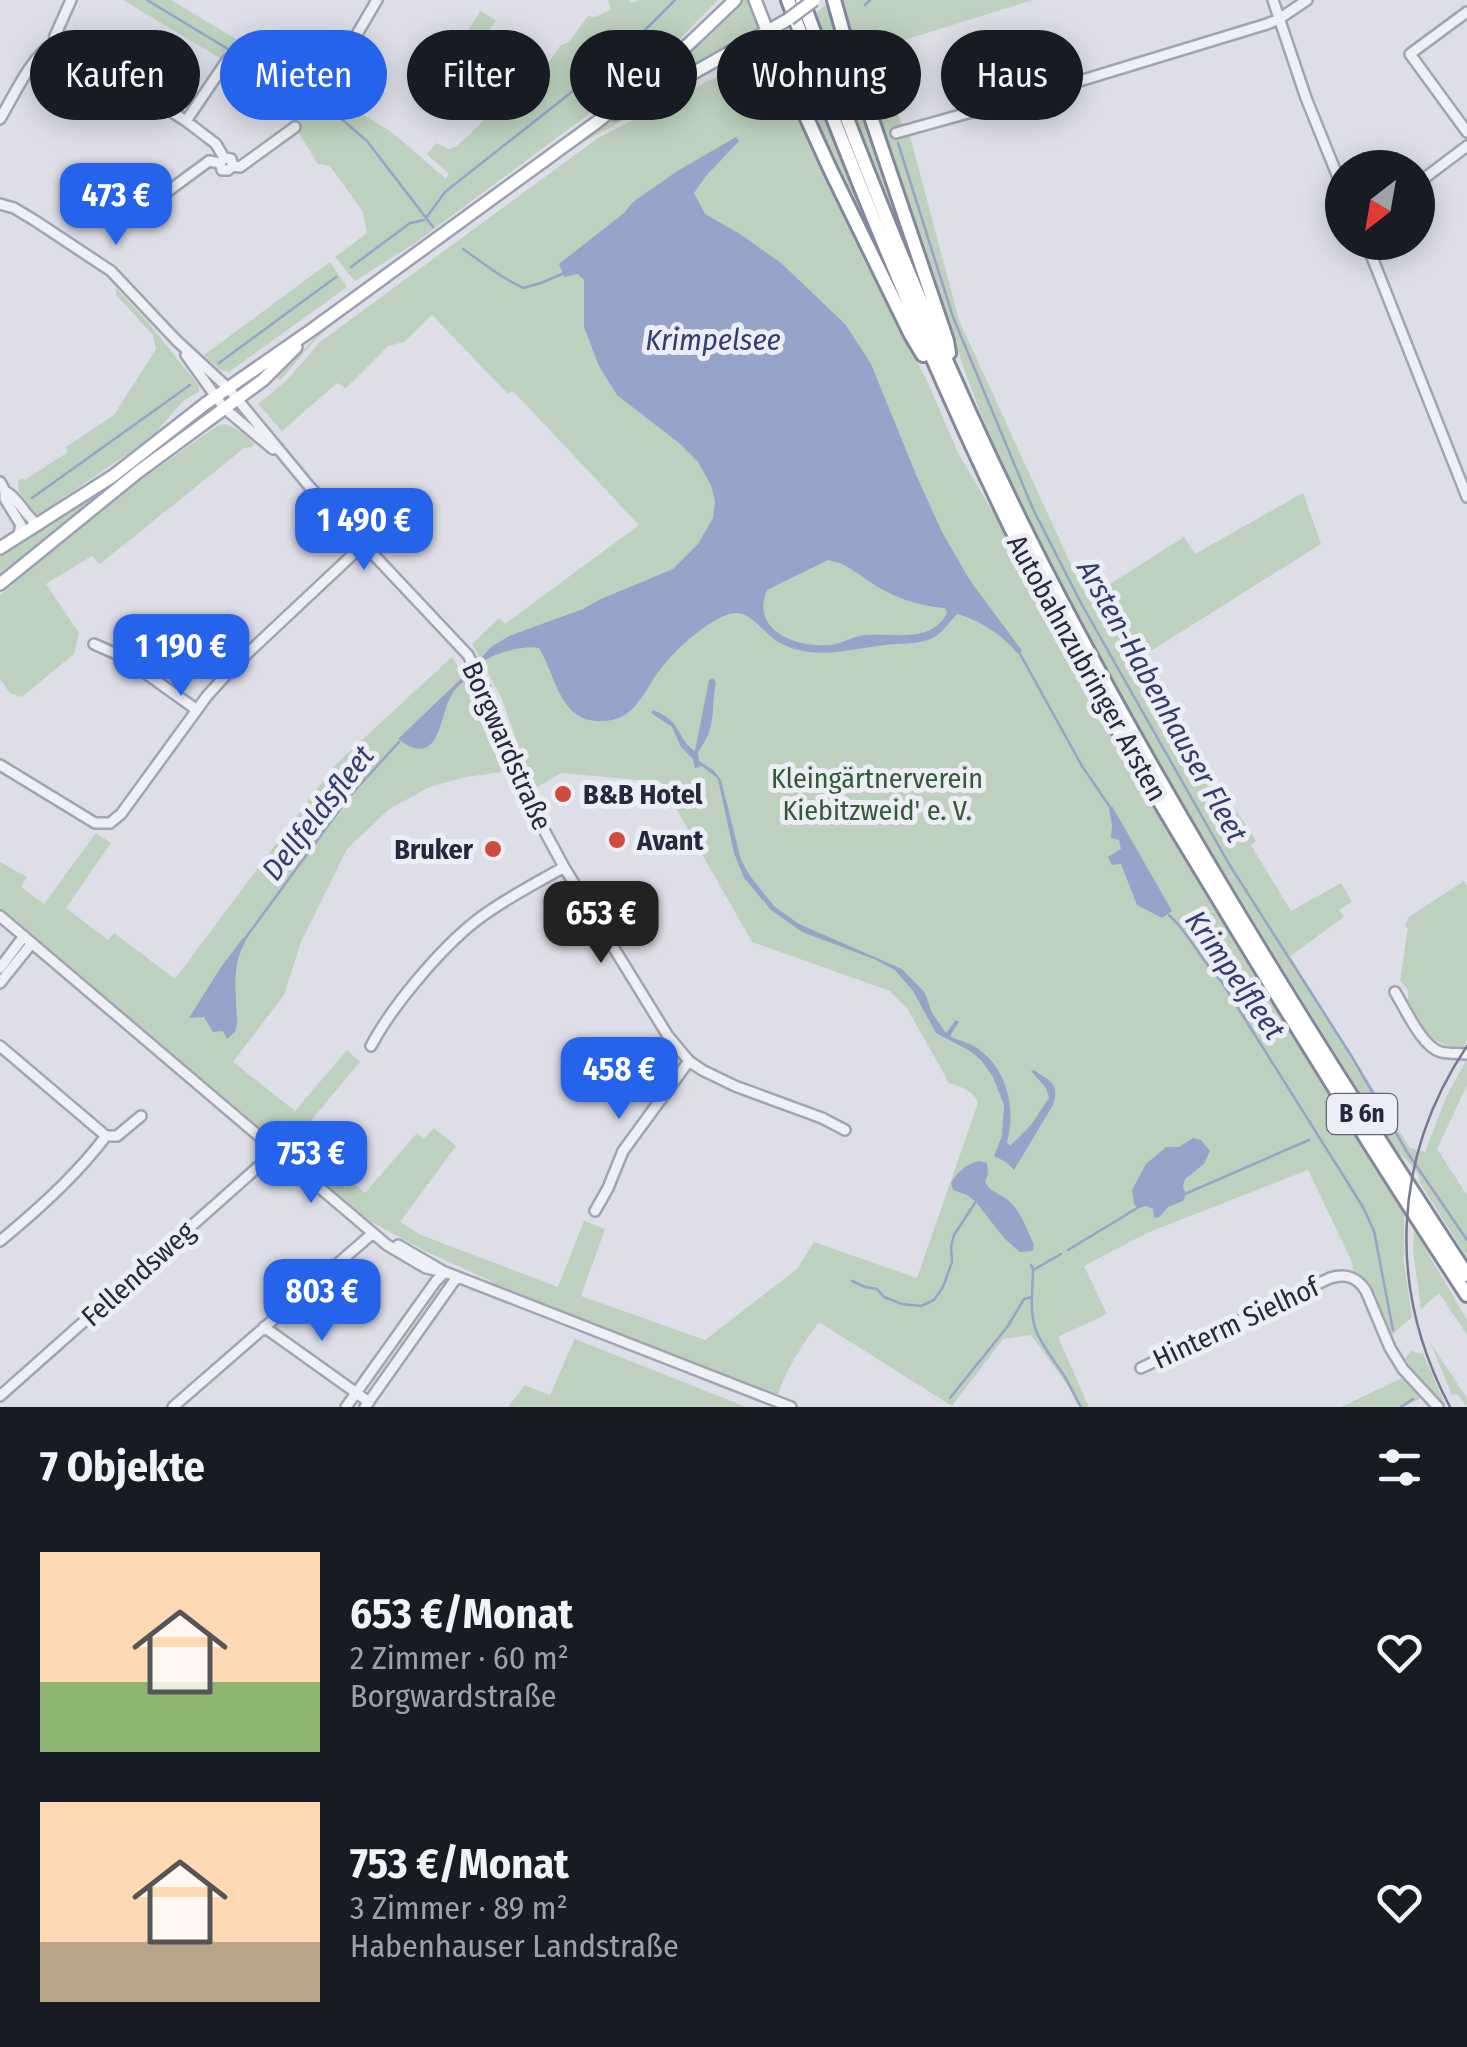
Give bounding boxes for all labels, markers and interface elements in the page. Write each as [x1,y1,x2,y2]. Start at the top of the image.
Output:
chip: Kaufen [30,30,200,120]
chip: Mieten [220,30,387,120]
chip: Filter [407,30,550,120]
chip: Neu [570,30,697,120]
chip: Wohnung [717,30,921,120]
chip: Haus [941,30,1083,120]
north arrow [1325,150,1435,260]
map controls [1325,150,1435,260]
pin: 473 € [46,163,186,248]
text: 473 € [82,176,150,214]
water label: Krimpelsee [645,322,781,358]
pin: 1 490 € [272,488,456,573]
text: 1 490 € [317,501,411,539]
street label: Autobahnzubringer Arsten [1000,529,1174,807]
water label: Arsten-Habenhauser Fleet [1069,553,1255,849]
pin: 1 190 € [89,614,273,699]
text: 1 190 € [135,627,227,665]
street label: Borgwardstraße [455,657,559,835]
water label: Dellfeldsfleet [254,738,382,887]
park label: Kleingärtnerverein Kiebitzweid' e. V. [771,762,983,827]
place label: B&B Hotel [583,778,703,811]
marker: B&B Hotel [552,783,574,805]
place label: Avant [636,824,704,857]
marker: Avant [606,829,628,851]
place label: Bruker [394,833,474,866]
marker: Bruker [482,838,504,860]
pin: 653 € [531,881,671,966]
text: 653 € [566,894,636,932]
water label: Krimpelfleet [1178,904,1293,1047]
pin: 458 € [549,1037,689,1122]
text: 458 € [583,1050,655,1088]
road number: B 6n [1327,1094,1397,1134]
pin: 753 € [241,1121,381,1206]
text: 753 € [277,1134,345,1172]
street label: Fellendsweg [75,1214,202,1333]
pin: 803 € [252,1259,392,1344]
street label: Hinterm Sielhof [1148,1269,1326,1376]
text: 803 € [286,1272,359,1310]
icon: filters [1372,1440,1427,1495]
text: 7 Objekte [40,1442,205,1492]
text: 653 €/Monat [350,1589,573,1639]
icon: home [120,1592,240,1712]
icon: heart [1372,1625,1427,1680]
text: 2 Zimmer · 60 m² [350,1639,569,1677]
text: Borgwardstraße [350,1677,557,1715]
text: 753 €/Monat [350,1839,569,1889]
icon: home [120,1842,240,1962]
icon: heart [1372,1875,1427,1930]
text: 3 Zimmer · 89 m² [350,1889,568,1927]
text: Habenhauser Landstraße [350,1927,679,1965]

